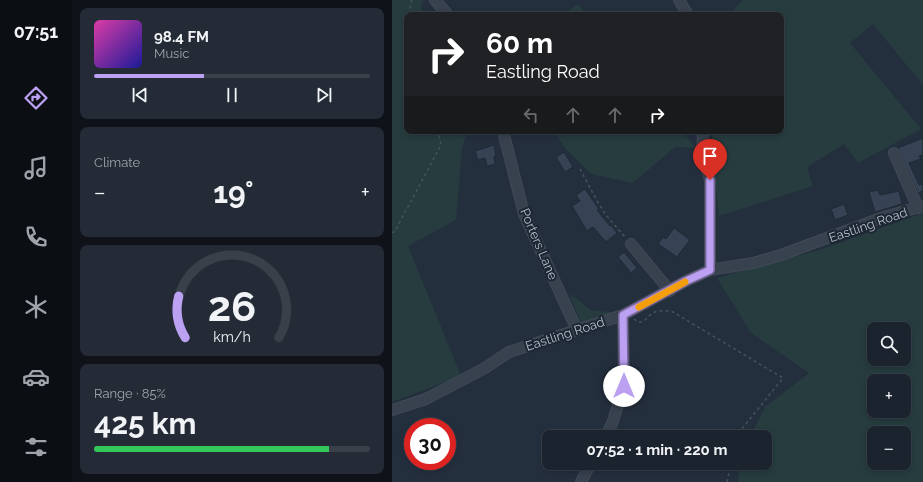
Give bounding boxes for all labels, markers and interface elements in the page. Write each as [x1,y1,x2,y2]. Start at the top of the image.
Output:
text: 07:51 [14,21,58,42]
text: 60 m [486,27,553,60]
text: 98.4 FM [154,28,209,46]
icon: right [420,28,472,80]
text: Music [154,46,189,61]
text: Eastling Road [486,61,600,82]
icon: directions [22,84,50,112]
icon: previous [129,84,151,106]
icon: pause [221,84,243,106]
icon: next [313,84,335,106]
icon: left [520,104,542,126]
icon: ahead [562,104,584,126]
icon: ahead [604,104,626,126]
icon: right [646,104,668,126]
pin [693,139,727,180]
icon: arrive [699,145,721,167]
icon: music [22,154,50,182]
text: Climate [94,155,140,170]
text: 19° [213,175,253,210]
text: − [94,179,106,205]
text: + [361,179,370,205]
street label: Eastling Road [827,205,909,245]
street label: Porters Lane [517,206,561,282]
icon: phone [22,223,50,251]
text: 26 [208,282,256,331]
icon: climate [22,293,50,321]
street label: Eastling Road [524,314,606,354]
map controls [867,322,911,470]
button: search [867,322,911,366]
text: km/h [213,329,251,345]
icon: car [22,363,50,391]
position arrow [603,365,645,407]
button: + [867,374,911,418]
text: Range · 85% [94,386,166,401]
text: 425 km [94,406,197,441]
speed limit sign: 30 [404,418,456,470]
button: − [867,426,911,470]
icon: filters [22,433,50,461]
text: 07:52 · 1 min · 220 m [587,441,727,459]

